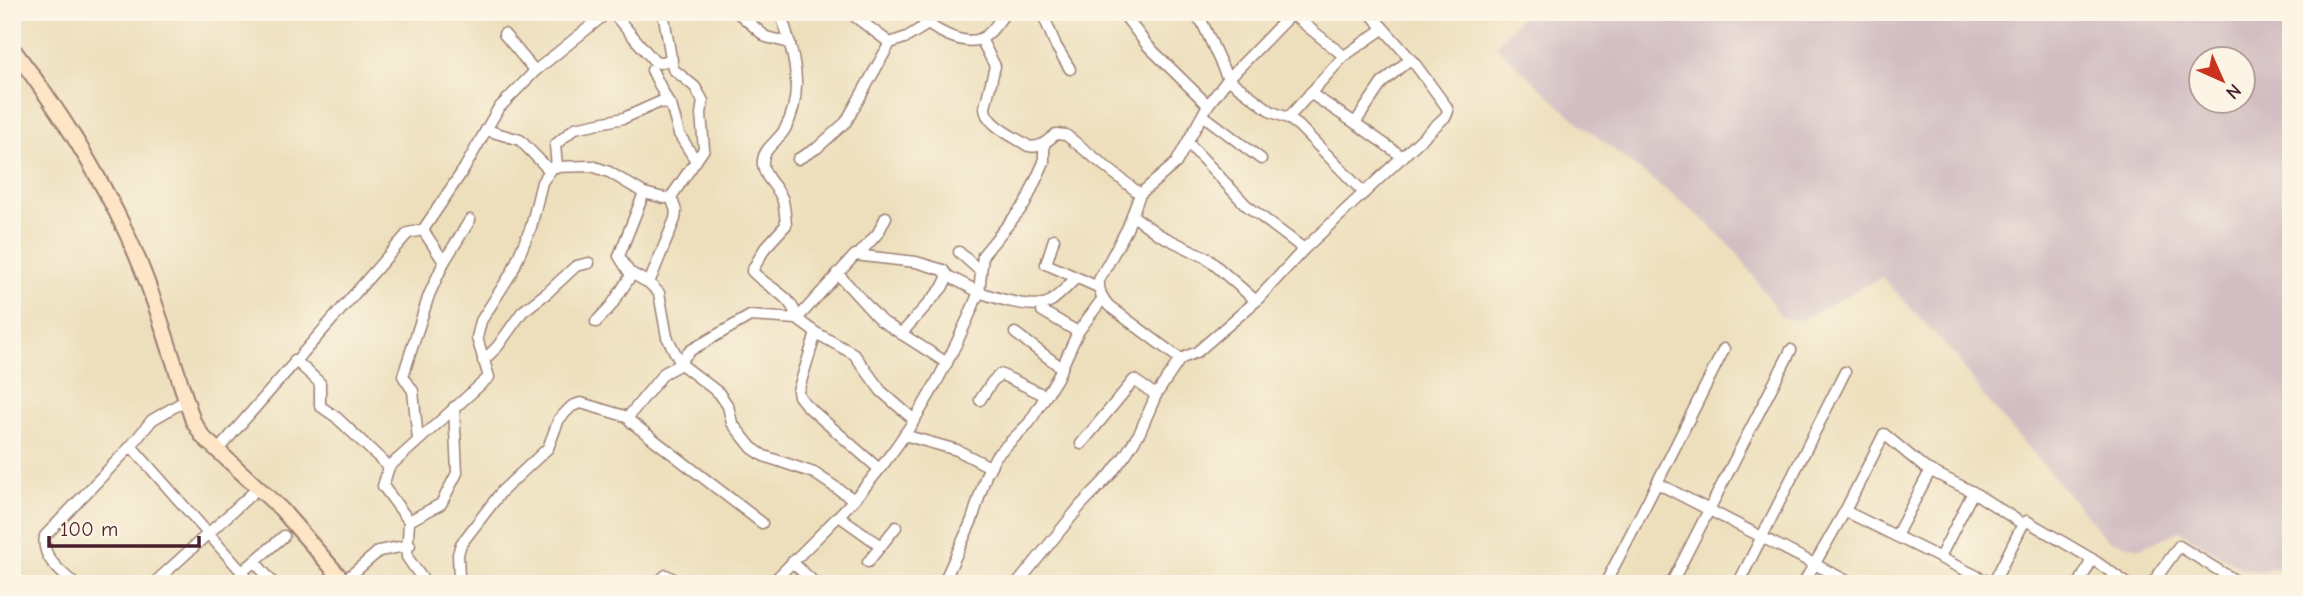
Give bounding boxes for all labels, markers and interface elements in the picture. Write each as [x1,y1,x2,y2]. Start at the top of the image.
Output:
north arrow [2188,46,2258,116]
text: N [2221,79,2245,103]
scale bar [49,505,200,549]
text: 100 m [60,517,118,541]

